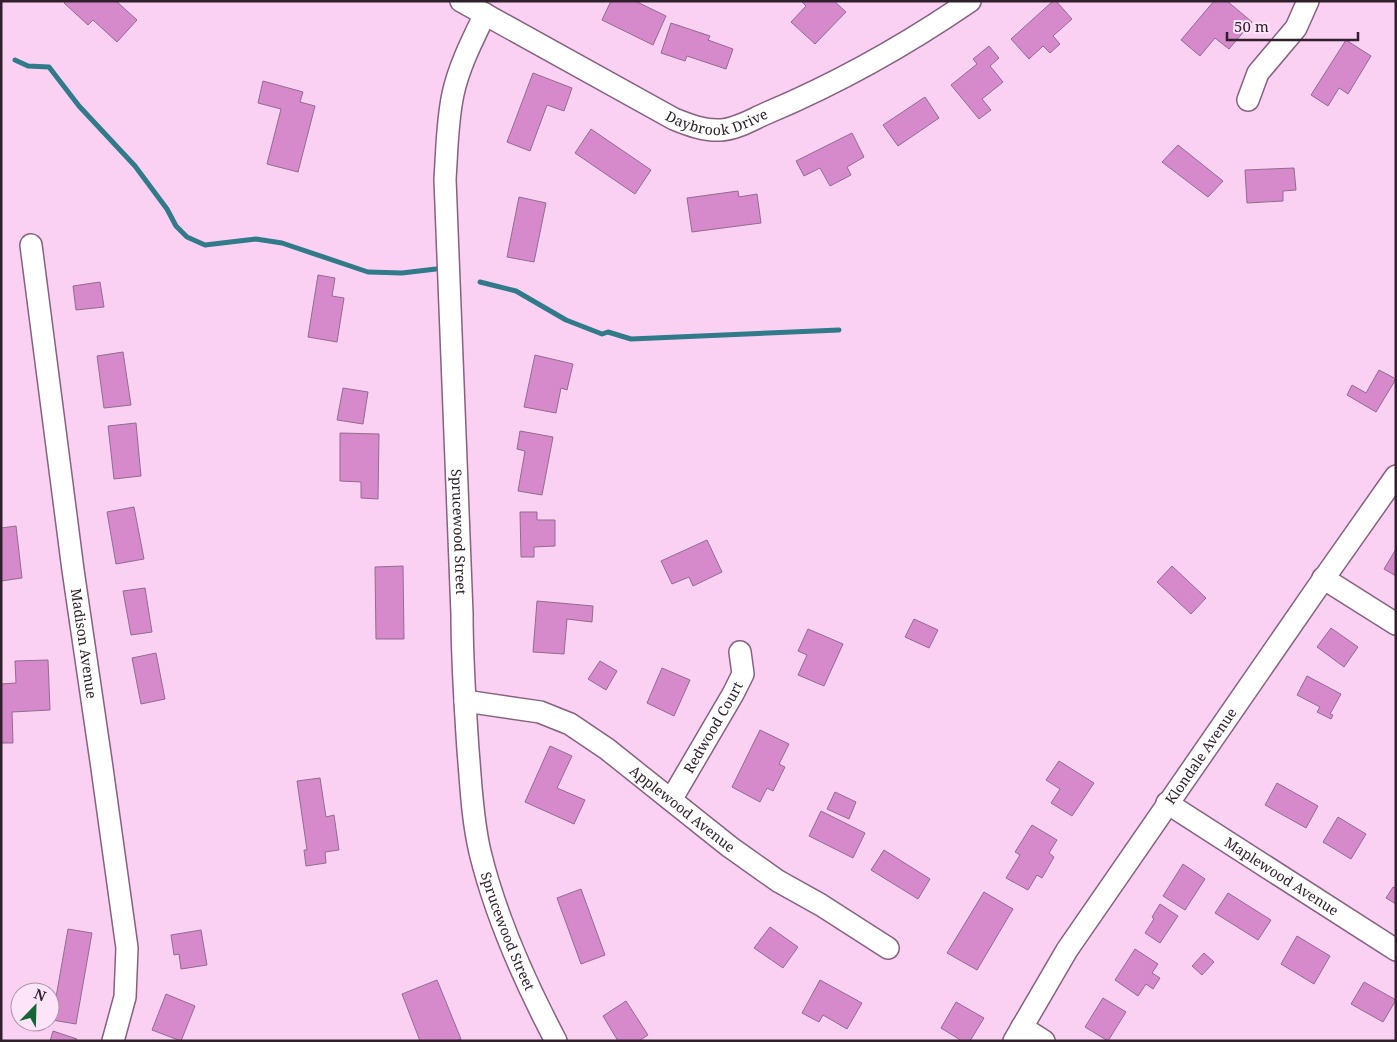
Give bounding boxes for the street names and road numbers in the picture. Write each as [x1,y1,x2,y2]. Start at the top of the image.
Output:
street label: Daybrook Drive [663,103,769,119]
street label: Sprucewood Street [447,469,471,595]
street label: Madison Avenue [67,587,102,700]
street label: Redwood Court [679,678,747,776]
street label: Klondale Avenue [1161,704,1241,808]
street label: Applewood Avenue [626,761,739,856]
street label: Maplewood Avenue [1221,832,1342,920]
street label: Sprucewood Street [477,870,540,993]

